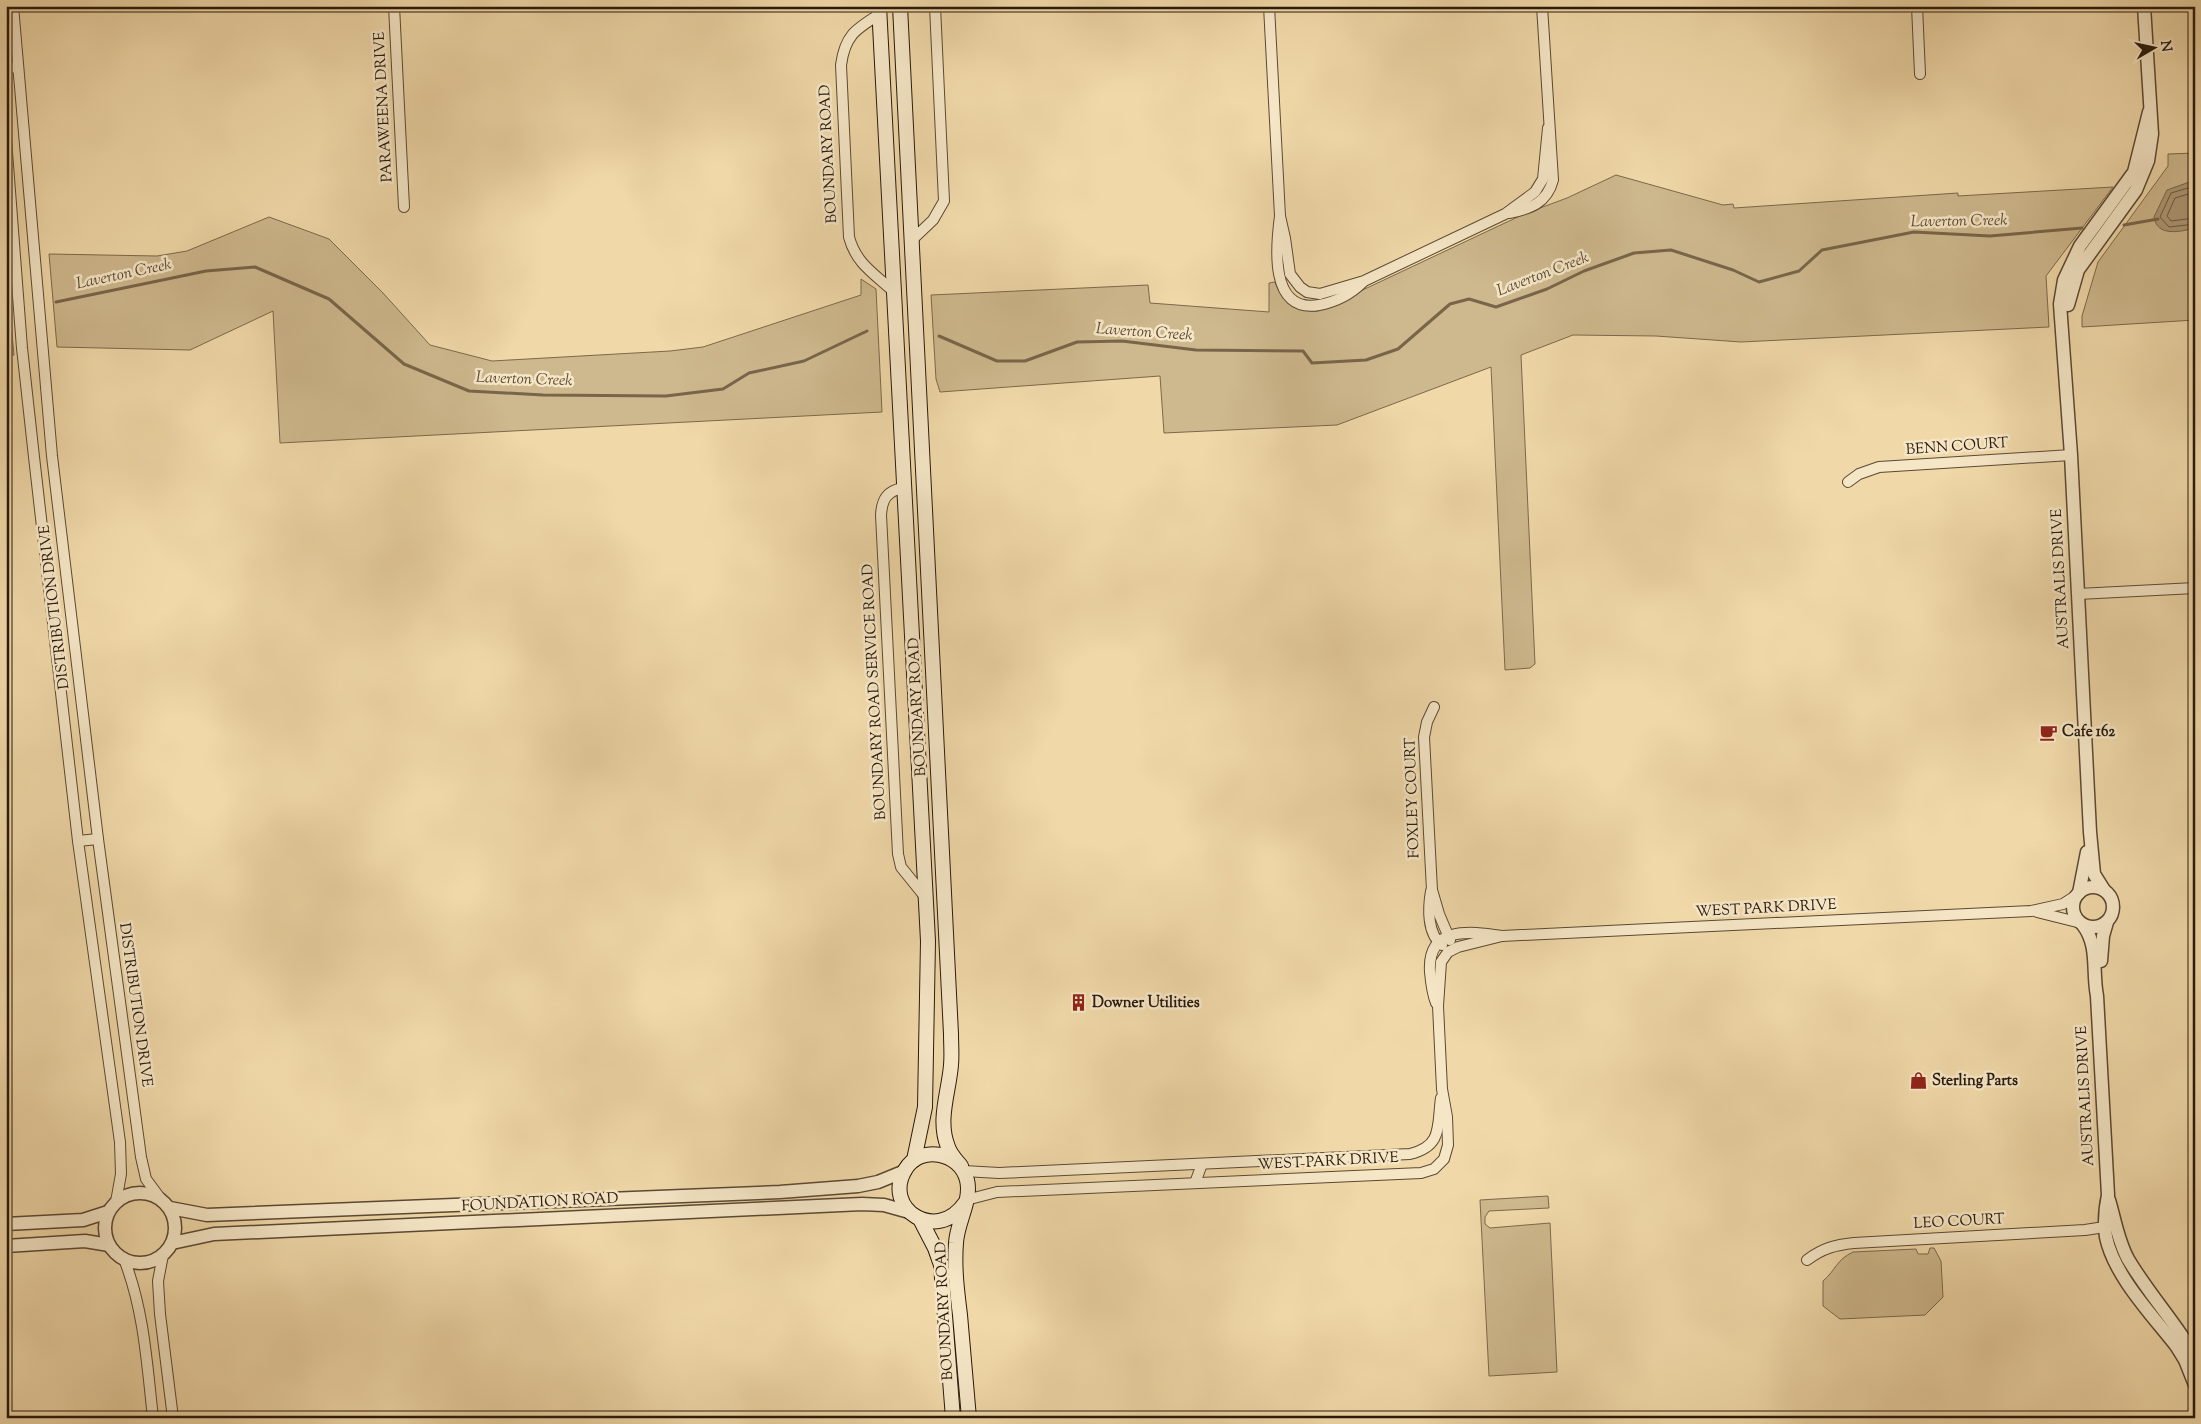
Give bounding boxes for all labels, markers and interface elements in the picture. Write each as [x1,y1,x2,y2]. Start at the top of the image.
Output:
north arrow [2128,22,2178,72]
street label: PARAWEENA DRIVE [370,31,398,183]
text: N [2154,39,2176,53]
street label: BOUNDARY ROAD [815,84,843,224]
water label: Laverton Creek [1910,210,2008,234]
water label: Laverton Creek [1494,247,1592,303]
water label: Laverton Creek [74,254,174,296]
water label: Laverton Creek [1095,318,1193,348]
water label: Laverton Creek [475,367,573,393]
street label: BENN COURT [1905,433,2009,461]
street label: AUSTRALIS DRIVE [2047,508,2075,650]
street label: DISTRIBUTION DRIVE [34,524,76,690]
street label: BOUNDARY ROAD SERVICE ROAD [858,563,892,821]
street label: BOUNDARY ROAD [904,637,932,777]
cafe icon: Cafe 162 [2038,722,2058,742]
place label: Cafe 162 [2062,722,2116,743]
street label: FOXLEY COURT [1400,737,1426,859]
street label: WEST PARK DRIVE [1695,895,1837,923]
street label: DISTRIBUTION DRIVE [113,922,157,1088]
building icon: Downer Utilities [1068,993,1088,1013]
place label: Downer Utilities [1092,993,1200,1014]
street label: AUSTRALIS DRIVE [2072,1025,2100,1167]
shop icon: Sterling Parts [1908,1071,1928,1091]
place label: Sterling Parts [1932,1071,2018,1092]
street label: WEST PARK DRIVE [1257,1148,1399,1176]
street label: FOUNDATION ROAD [461,1188,619,1218]
street label: LEO COURT [1913,1209,2006,1235]
street label: BOUNDARY ROAD [931,1241,959,1381]

